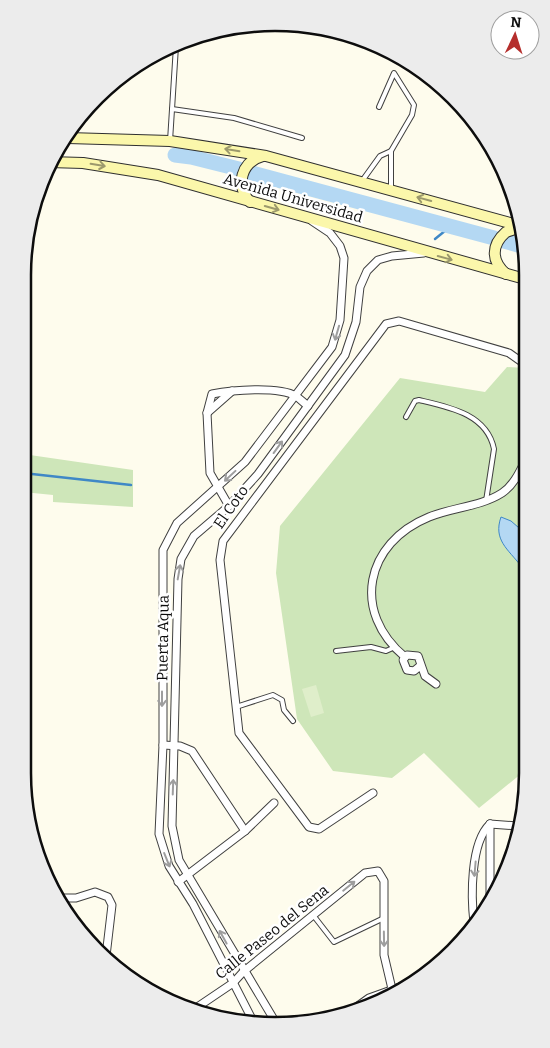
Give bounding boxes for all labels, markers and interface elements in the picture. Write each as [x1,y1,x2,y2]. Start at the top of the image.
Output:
north arrow [490,10,540,60]
text: N [510,14,522,31]
one-way arrow [225,145,241,155]
one-way arrow [89,161,105,171]
street label: Avenida Universidad [221,169,365,227]
one-way arrow [416,194,432,203]
one-way arrow [264,204,280,214]
one-way arrow [437,253,453,263]
one-way arrow [331,324,341,340]
one-way arrow [273,440,283,454]
one-way arrow [223,470,236,482]
street label: El Coto [210,482,252,532]
one-way arrow [175,565,185,581]
street label: Puerta Aqua [153,595,173,681]
one-way arrow [157,690,167,707]
one-way arrow [168,779,178,796]
one-way arrow [163,852,172,867]
one-way arrow [470,861,480,877]
street label: Calle Paseo del Sena [212,881,332,983]
one-way arrow [343,881,356,892]
one-way arrow [218,930,228,944]
one-way arrow [379,931,388,947]

